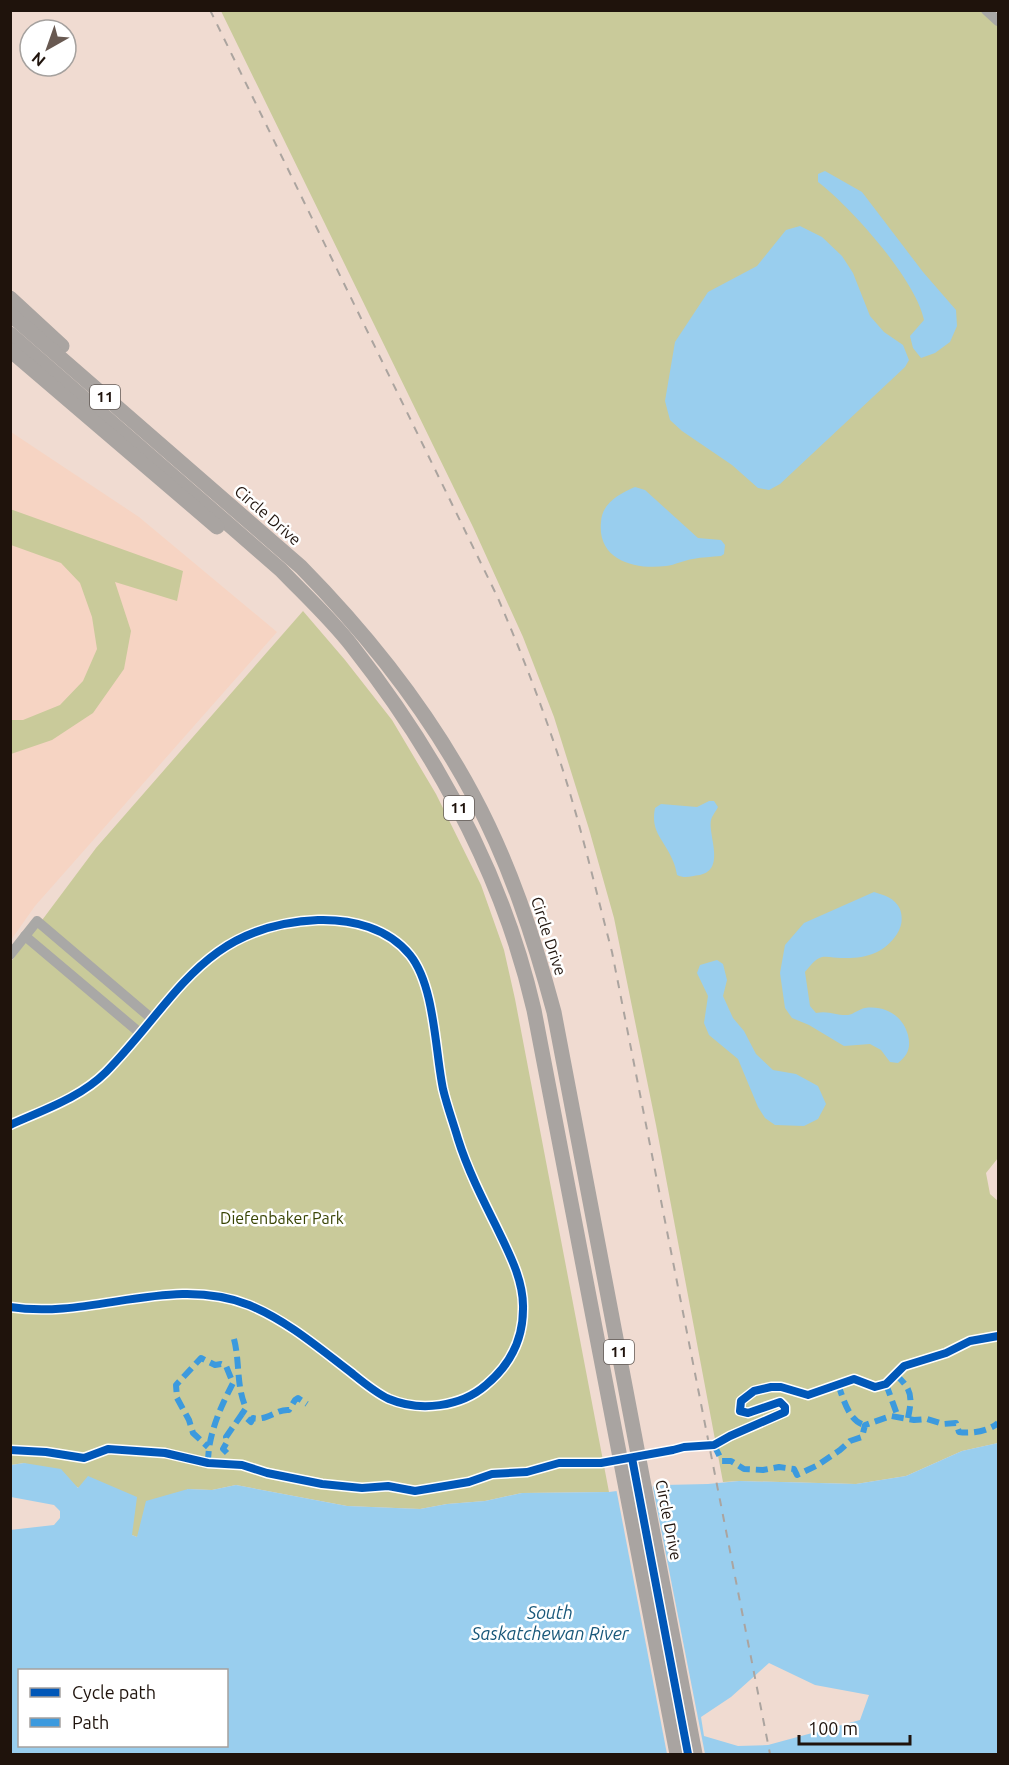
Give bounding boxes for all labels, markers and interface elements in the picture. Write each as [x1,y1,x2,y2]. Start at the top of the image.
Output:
north arrow [18,18,78,78]
text: N [28,49,49,70]
road number: 11 [90,385,120,409]
street label: Circle Drive [231,481,305,549]
road number: 11 [444,796,474,820]
street label: Circle Drive [528,894,570,978]
park label: Diefenbaker Park [220,1209,344,1227]
road number: 11 [604,1340,634,1364]
street label: Circle Drive [652,1478,686,1562]
water label: South Saskatchewan River [470,1602,630,1643]
legend [18,1669,228,1747]
text: Cycle path [72,1682,156,1702]
scale bar [799,1708,910,1746]
text: Path [72,1712,109,1732]
text: 100 m [808,1718,858,1738]

